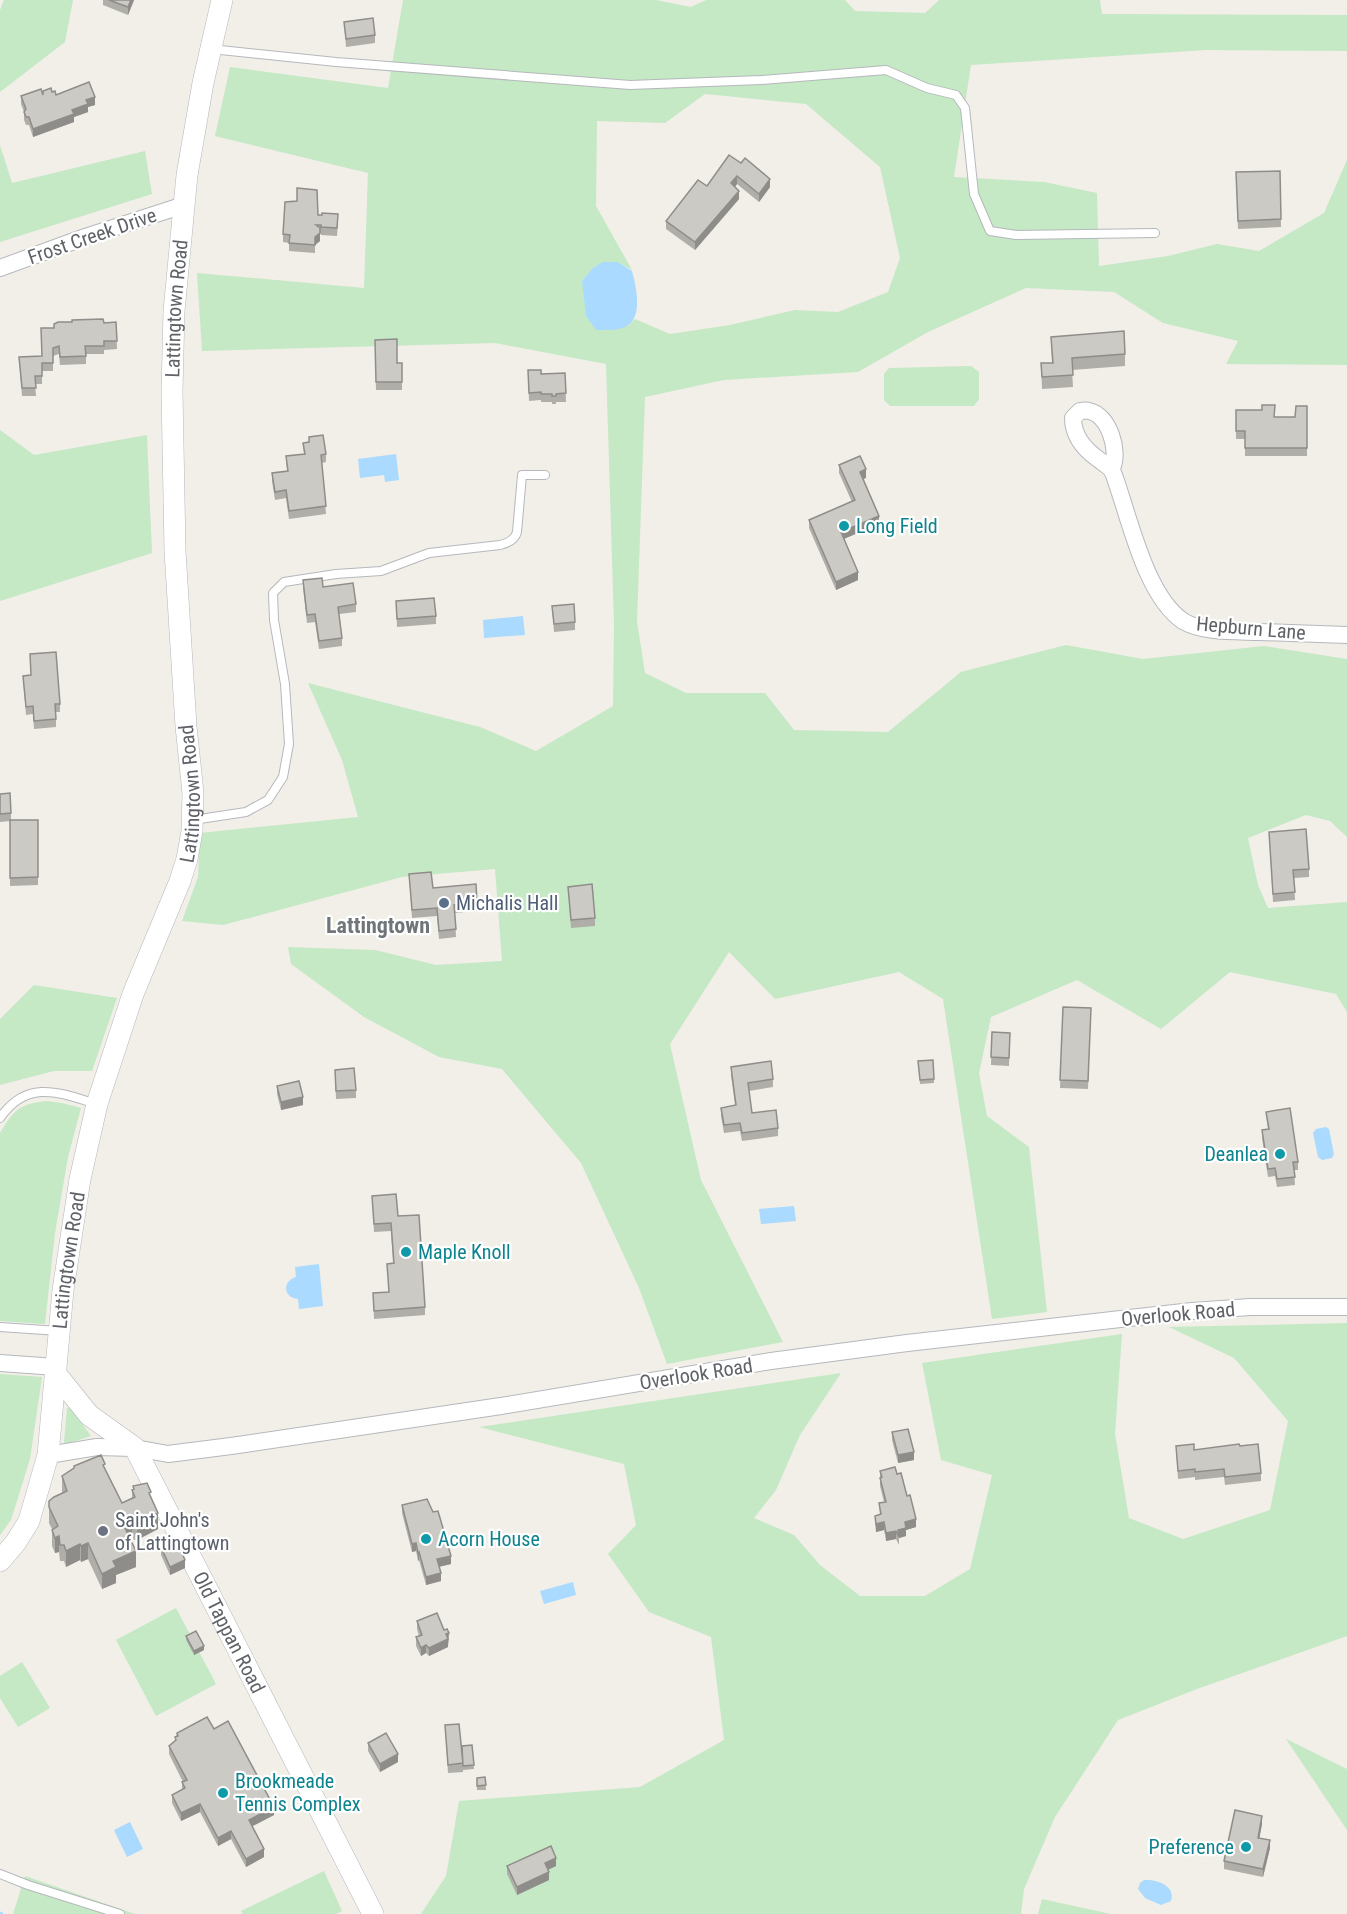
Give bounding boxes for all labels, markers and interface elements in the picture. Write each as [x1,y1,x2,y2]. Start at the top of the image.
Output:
street label: Frost Creek Drive [25,203,159,269]
street label: Lattingtown Road [160,239,193,378]
place label: Long Field [856,514,938,538]
marker: Long Field [837,519,851,533]
street label: Hepburn Lane [1195,611,1307,645]
street label: Lattingtown Road [174,724,205,865]
place label: Michalis Hall [456,891,558,915]
marker: Michalis Hall [437,896,451,910]
district label: Lattingtown [326,913,430,938]
place label: Deanlea [1204,1142,1268,1166]
marker: Deanlea [1273,1147,1287,1161]
street label: Lattingtown Road [48,1190,90,1330]
place label: Maple Knoll [418,1240,511,1264]
marker: Maple Knoll [399,1245,413,1259]
street label: Overlook Road [1120,1297,1236,1331]
street label: Overlook Road [638,1353,754,1395]
place label: Saint John's of Lattingtown [115,1508,229,1555]
marker: Saint John's of Lattingtown [96,1524,110,1538]
place label: Acorn House [438,1527,540,1551]
marker: Acorn House [419,1532,433,1546]
street label: Old Tappan Road [188,1567,270,1697]
place label: Brookmeade Tennis Complex [235,1769,361,1816]
marker: Brookmeade Tennis Complex [216,1786,230,1800]
place label: Preference [1149,1835,1234,1859]
marker: Preference [1239,1840,1253,1854]

